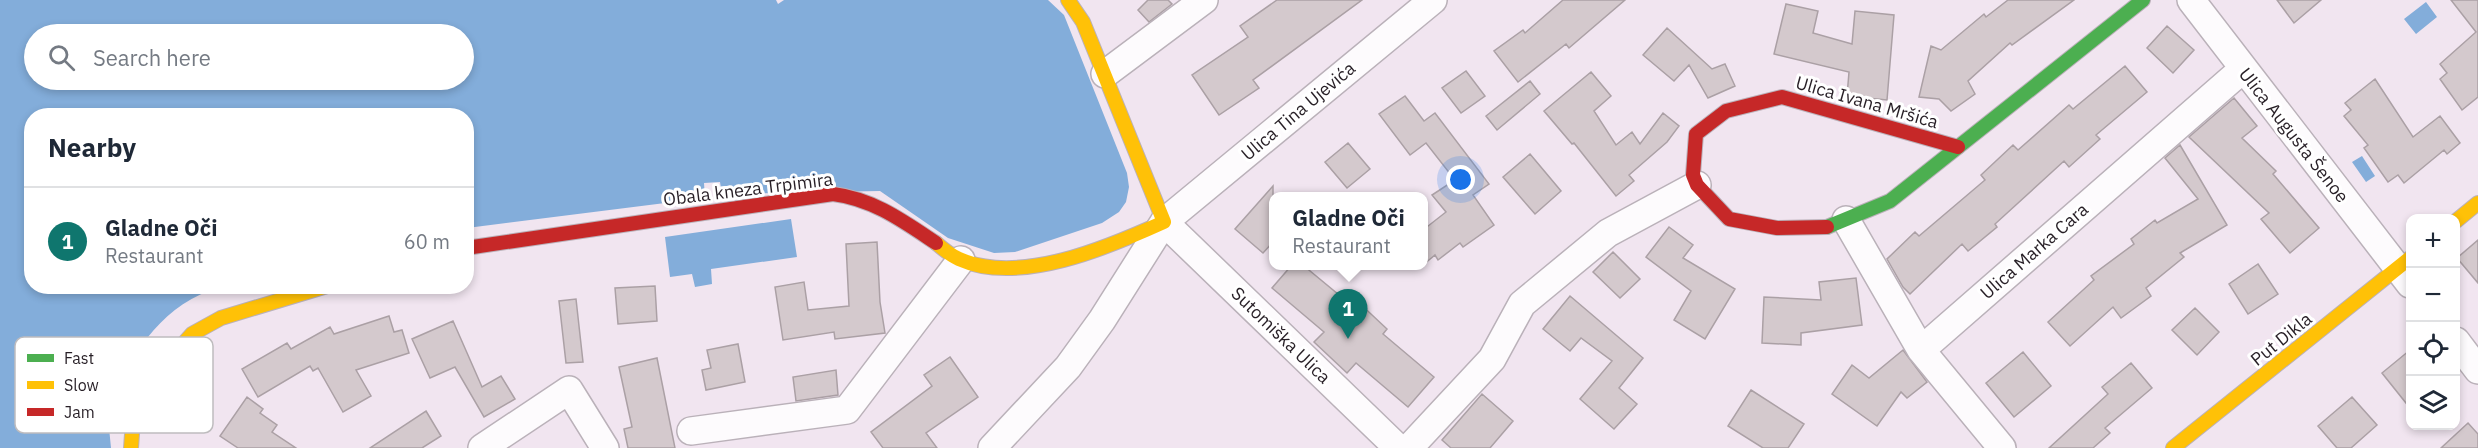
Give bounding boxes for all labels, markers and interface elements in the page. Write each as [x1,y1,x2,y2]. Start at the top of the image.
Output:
search box [24,24,474,90]
icon: search [45,41,78,74]
text: Search here [93,43,211,72]
street label: Ulica Tina Ujevića [1236,56,1360,165]
street label: Ulica Augusta Šenoe [2234,62,2355,207]
street label: Ulica Ivana Mršića [1793,71,1941,133]
text: Nearby [48,130,136,164]
your location [1446,165,1475,194]
street label: Obala kneza Trpimira [662,167,834,211]
popup [1269,192,1428,270]
street label: Ulica Marka Cara [1975,198,2093,304]
text: Gladne Oči [1292,203,1405,232]
text: Gladne Oči [105,213,217,242]
map controls [2406,214,2460,430]
button: + [2406,214,2460,268]
text: 1 [62,228,74,255]
text: 60 m [404,228,450,255]
text: Restaurant [1292,232,1391,259]
text: Restaurant [105,242,203,269]
button: − [2406,268,2460,322]
street label: Sutomiška Ulica [1226,282,1336,389]
pin: 1 [1328,290,1368,339]
street label: Put Dikla [2246,307,2317,371]
button: locate [2406,322,2460,376]
legend [15,337,213,433]
text: Fast [64,348,94,368]
text: Slow [64,375,99,395]
button: layers [2406,376,2460,430]
text: Jam [64,402,95,422]

